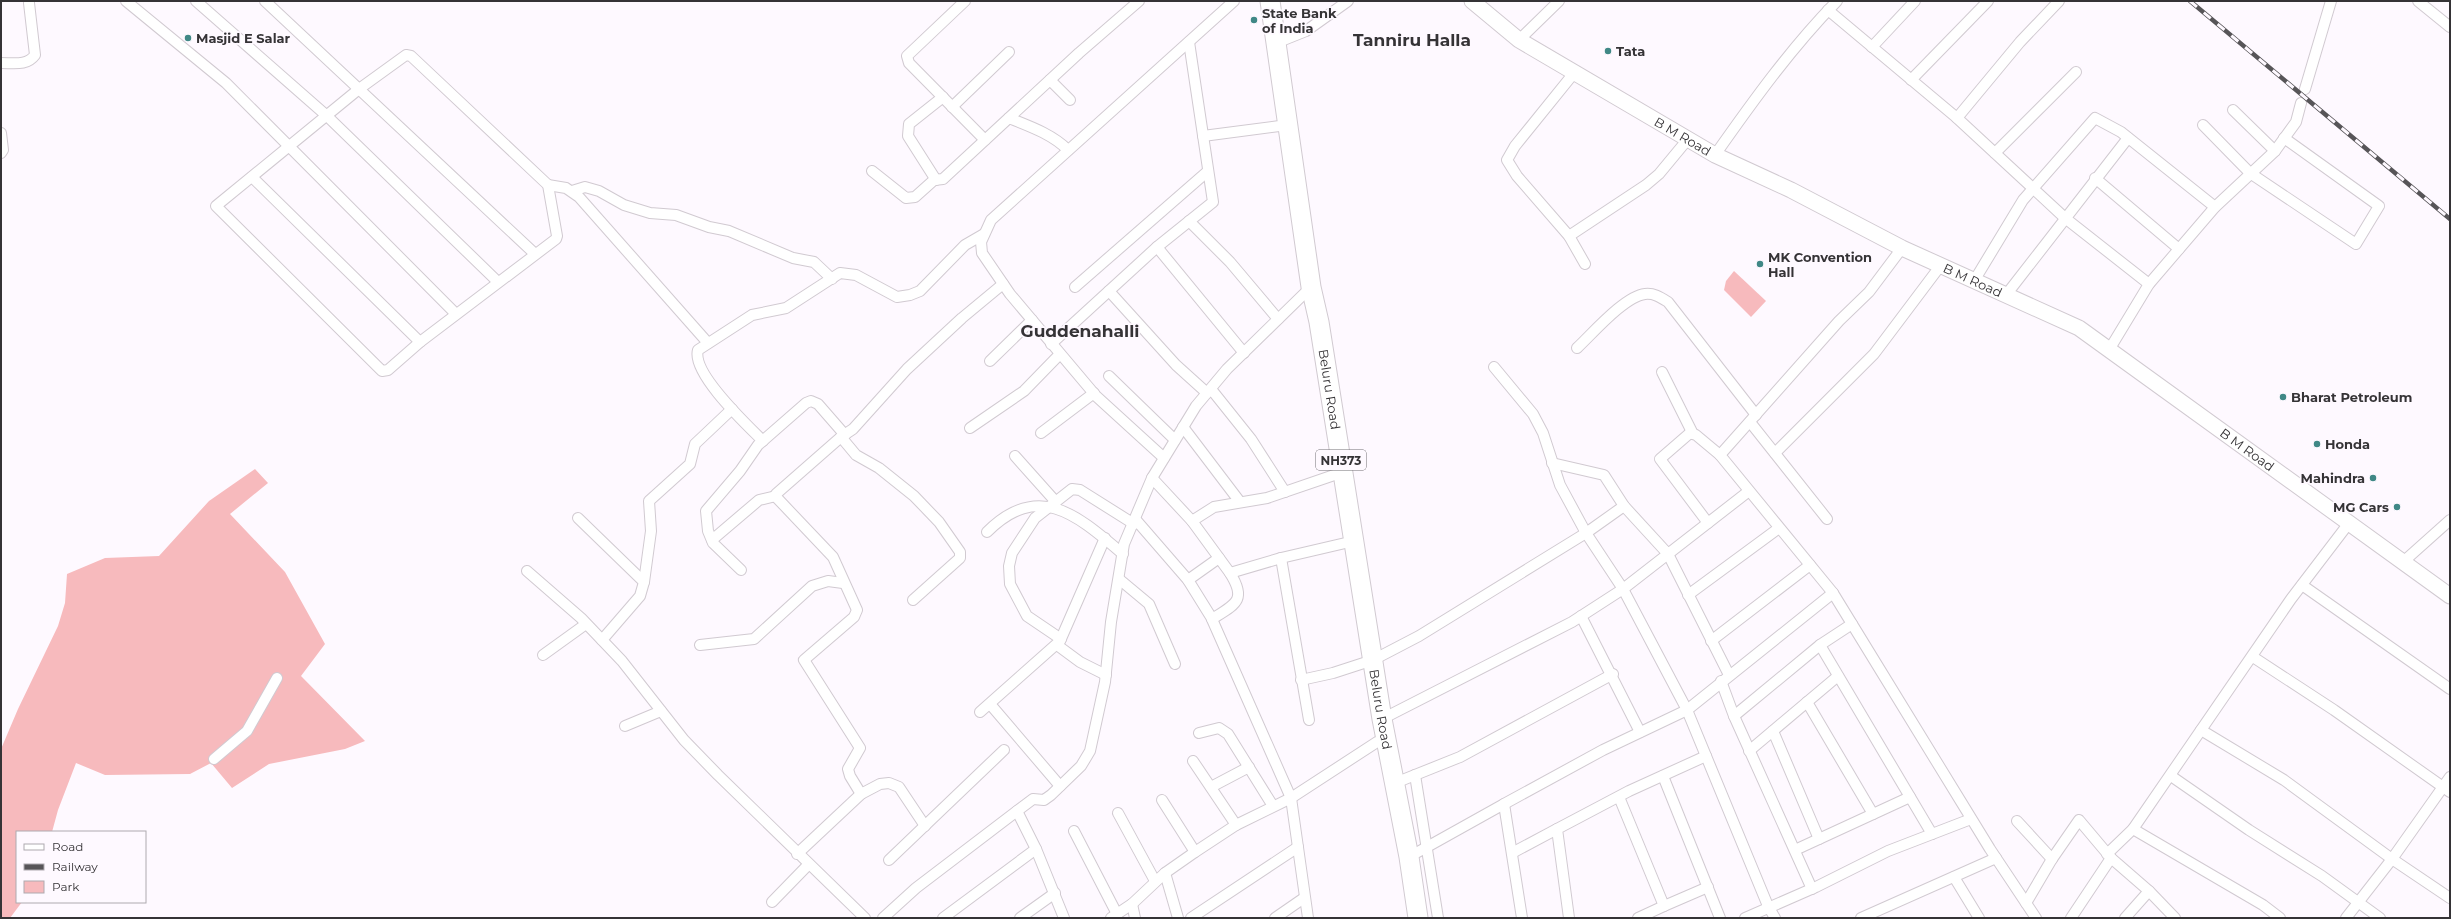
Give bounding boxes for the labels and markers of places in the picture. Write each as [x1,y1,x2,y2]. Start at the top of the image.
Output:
place label: State Bank of India [1262,5,1337,36]
marker: State Bank of India [1249,15,1259,25]
place label: Masjid E Salar [196,30,291,46]
marker: Masjid E Salar [183,33,193,43]
place label: Tata [1616,43,1645,59]
marker: Tata [1603,46,1613,56]
place label: MK Convention Hall [1768,249,1872,280]
marker: MK Convention Hall [1755,259,1765,269]
place label: Bharat Petroleum [2291,389,2412,405]
marker: Bharat Petroleum [2278,392,2288,402]
place label: Honda [2325,436,2370,452]
marker: Honda [2312,439,2322,449]
place label: Mahindra [2301,470,2365,486]
marker: Mahindra [2368,473,2378,483]
place label: MG Cars [2333,499,2389,515]
marker: MG Cars [2392,502,2402,512]

